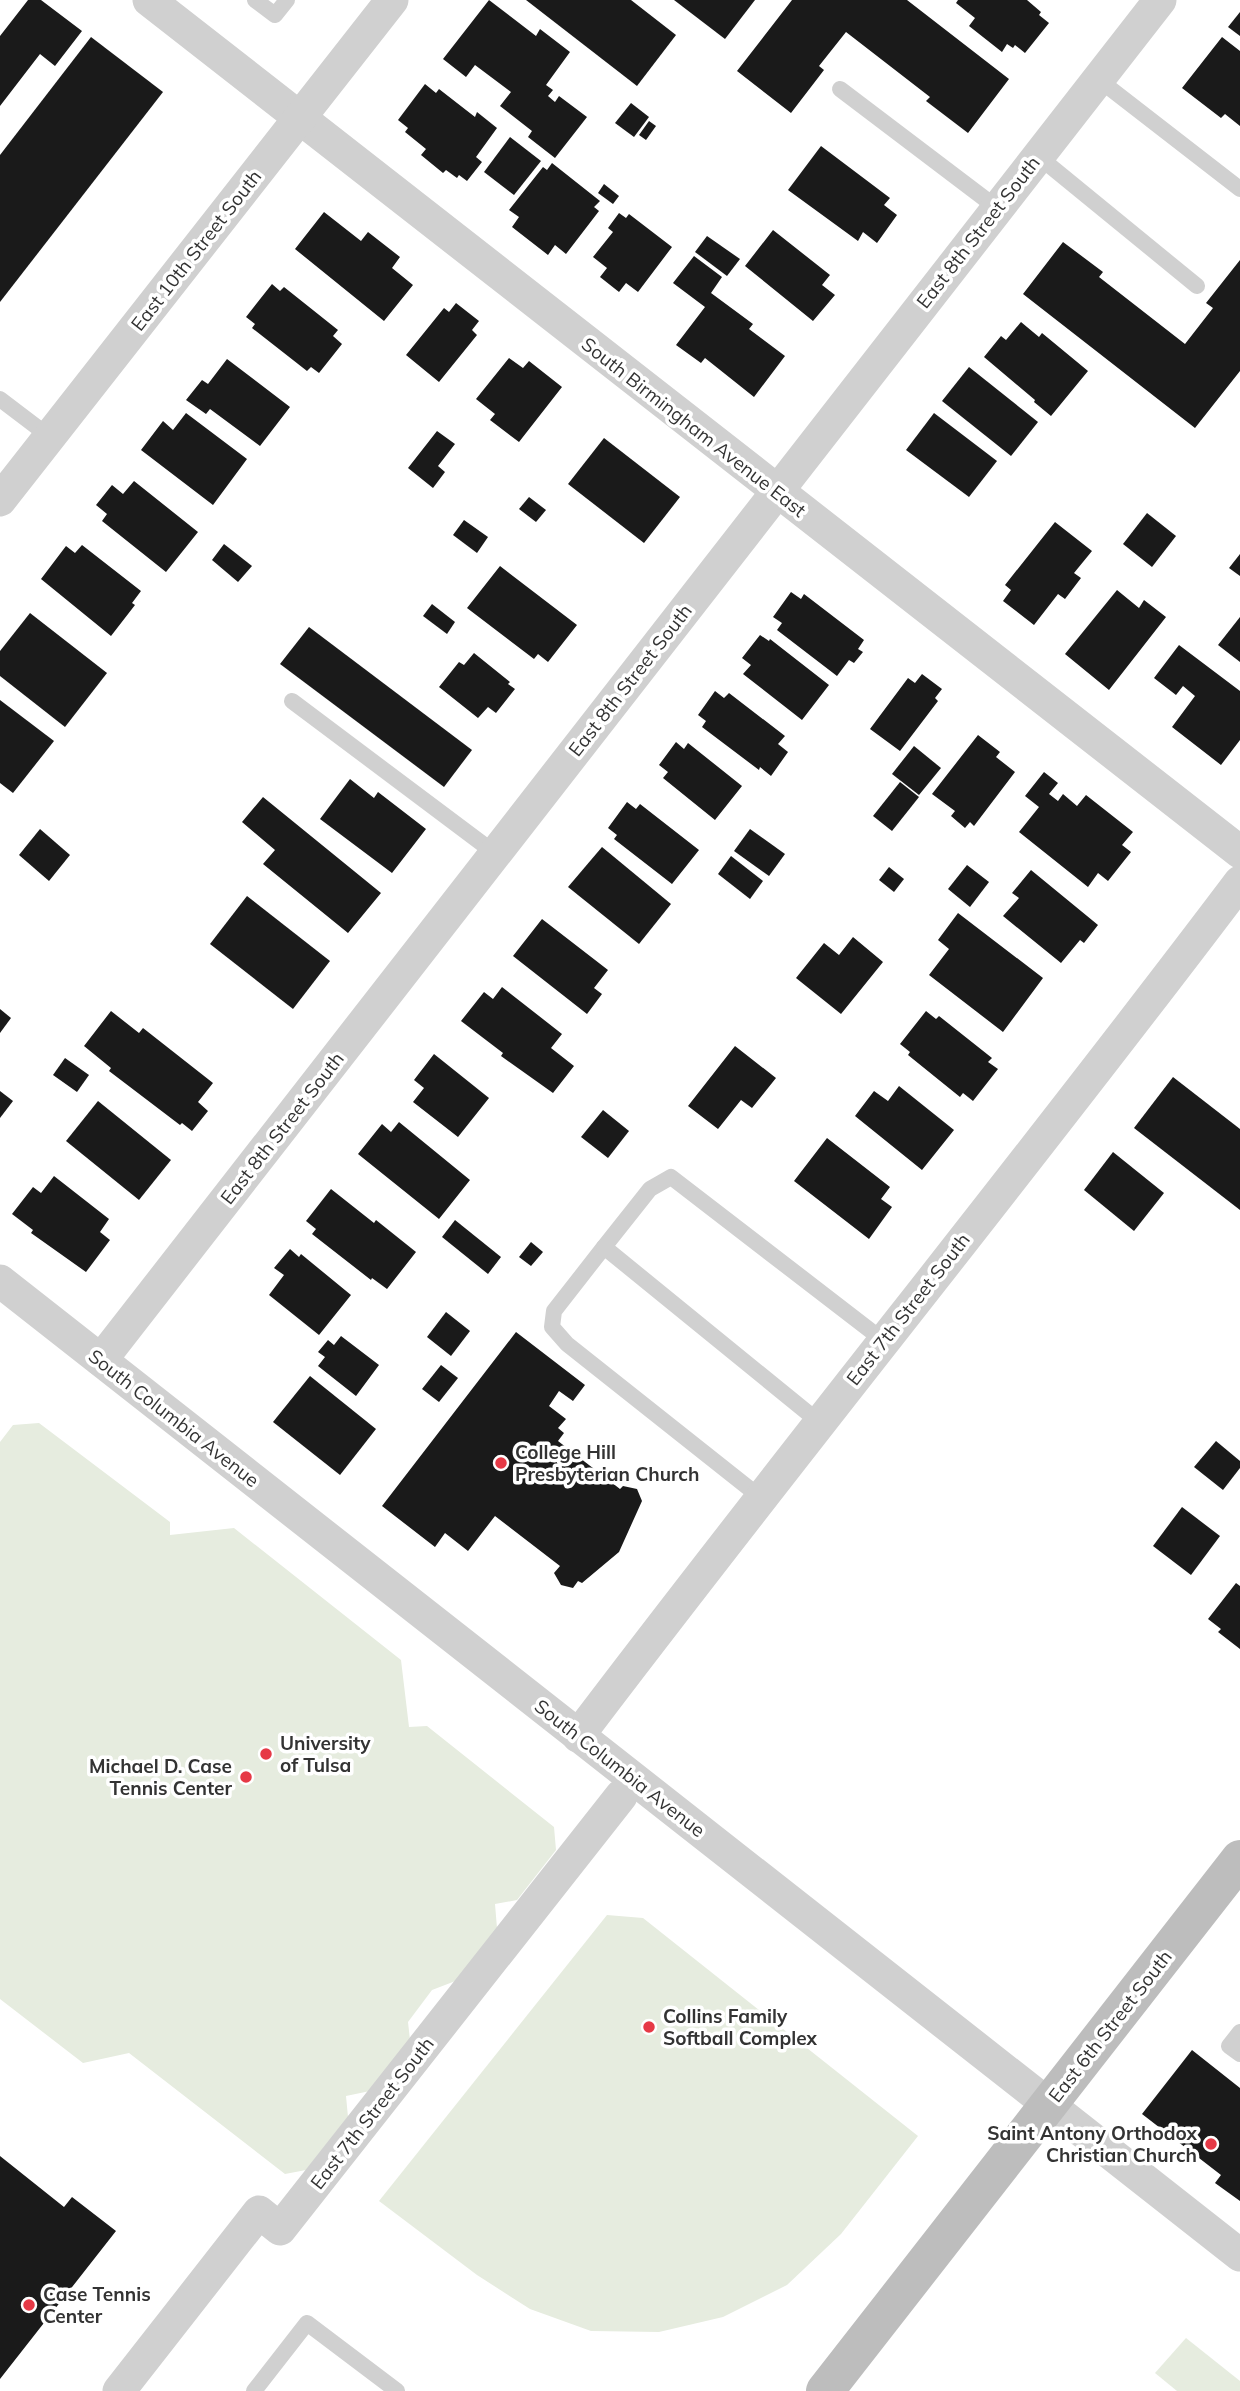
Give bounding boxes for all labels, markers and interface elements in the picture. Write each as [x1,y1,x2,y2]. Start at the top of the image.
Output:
street label: East 8th Street South [911,151,1045,313]
street label: East 10th Street South [126,165,266,335]
street label: South Birmingham Avenue East [577,332,811,522]
street label: East 8th Street South [563,599,697,761]
street label: East 8th Street South [215,1047,349,1209]
street label: East 7th Street South [841,1228,975,1390]
street label: South Columbia Avenue [84,1344,264,1492]
place label: College Hill Presbyterian Church [515,1440,699,1486]
marker: College Hill Presbyterian Church [493,1455,509,1471]
street label: South Columbia Avenue [530,1694,710,1842]
place label: University of Tulsa [280,1731,371,1777]
marker: University of Tulsa [258,1746,274,1762]
place label: Michael D. Case Tennis Center [89,1754,233,1800]
marker: Michael D. Case Tennis Center [238,1769,254,1785]
street label: East 6th Street South [1043,1945,1177,2107]
place label: Collins Family Softball Complex [663,2004,818,2050]
marker: Collins Family Softball Complex [641,2019,657,2035]
street label: East 7th Street South [305,2032,439,2194]
place label: Saint Antony Orthodox Christian Church [987,2121,1198,2167]
marker: Saint Antony Orthodox Christian Church [1203,2136,1219,2152]
place label: Case Tennis Center [43,2282,151,2328]
marker: Case Tennis Center [21,2297,37,2313]

